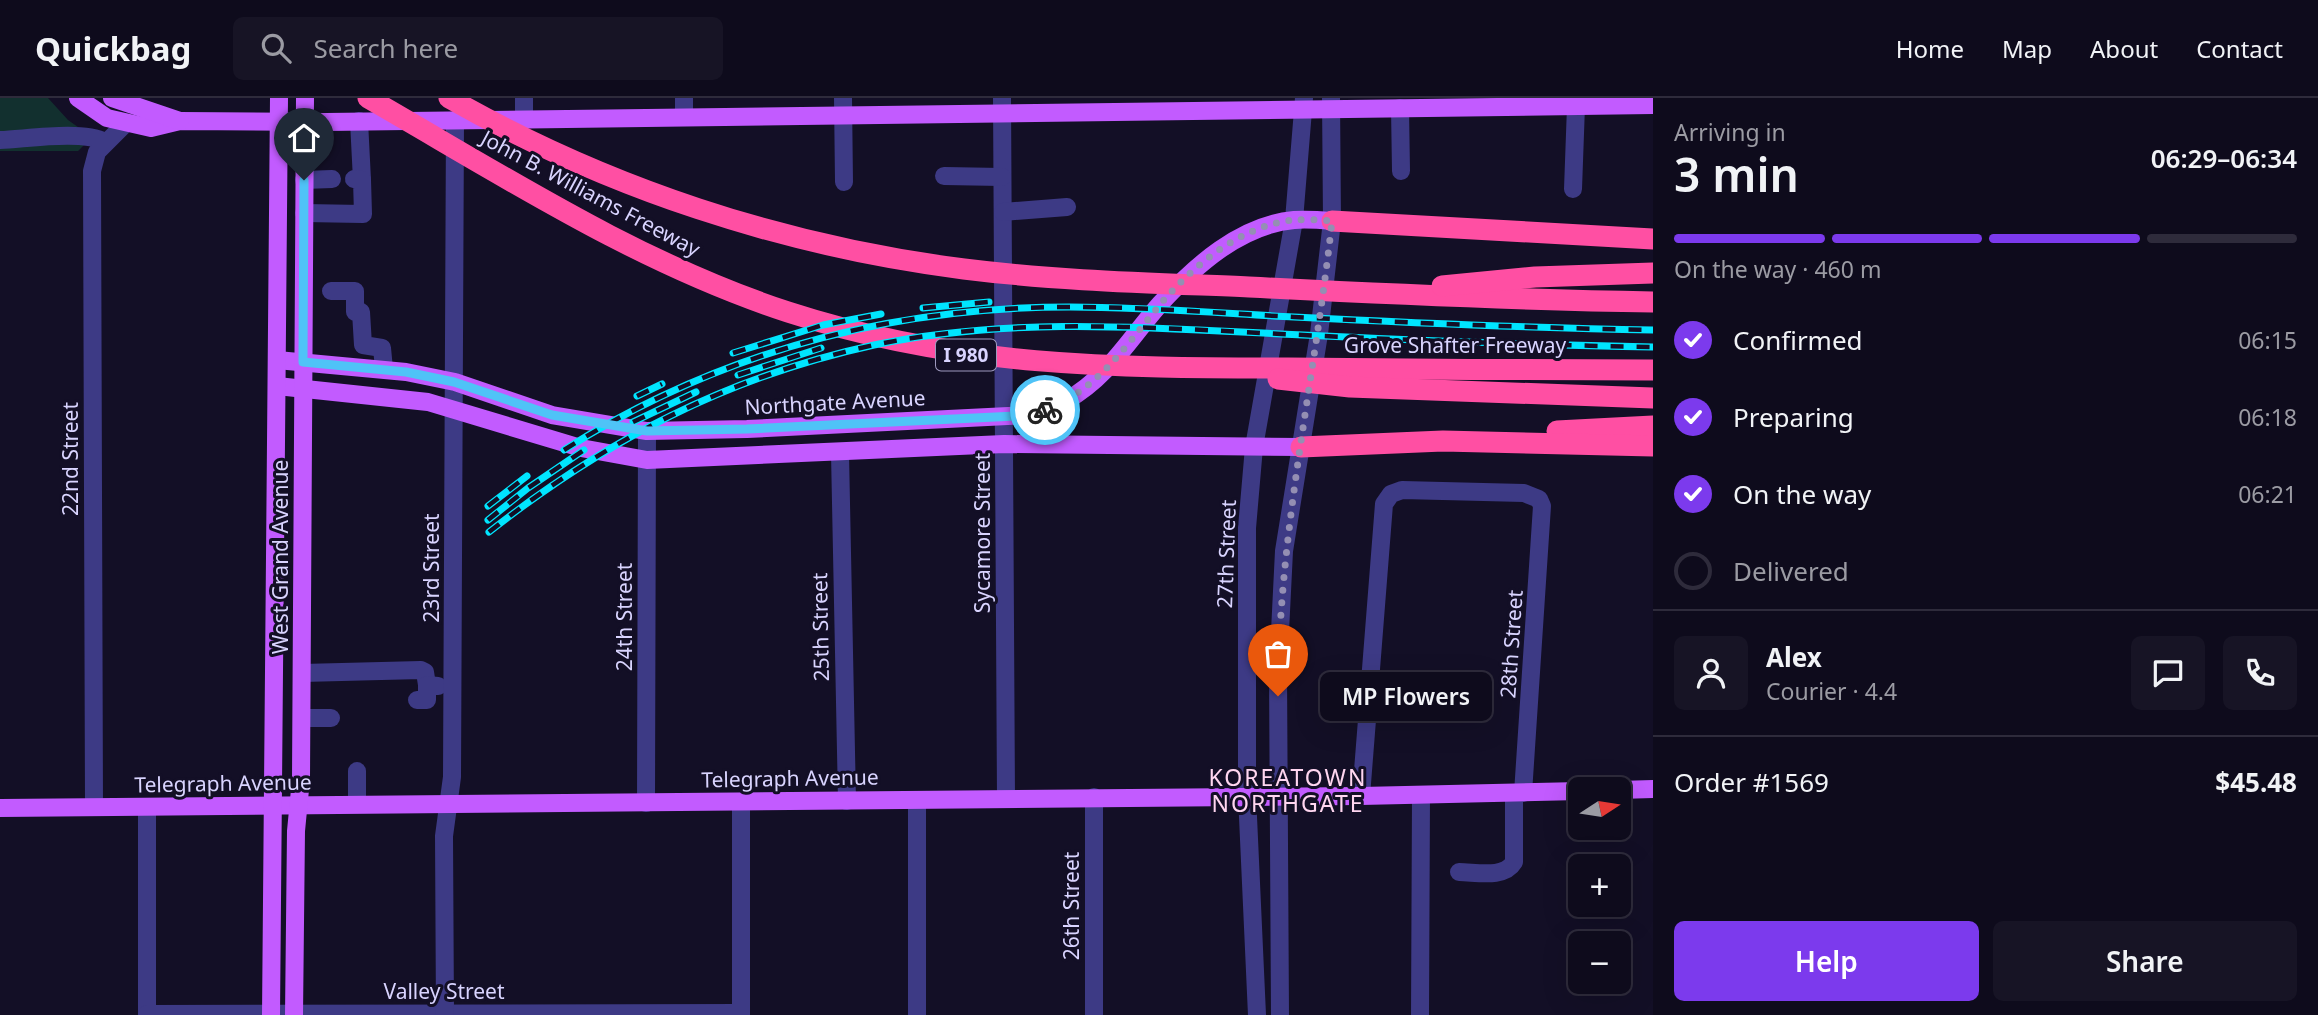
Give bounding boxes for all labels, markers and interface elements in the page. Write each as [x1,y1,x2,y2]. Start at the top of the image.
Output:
search box [233,17,723,80]
text: Quickbag [35,26,191,71]
icon: search [257,29,295,67]
text: Search here [313,30,458,66]
text: Home [1896,32,1964,65]
text: Map [2002,32,2052,65]
text: About [2090,32,2158,65]
text: Contact [2196,32,2283,65]
pin [274,108,334,180]
text: Arriving in [1674,116,1786,148]
icon: home [285,119,323,157]
street label: John B. Williams Freeway [475,122,706,263]
text: 06:29–06:34 [2151,140,2297,176]
text: 3 min [1674,143,1799,205]
text: On the way · 460 m [1674,253,1881,285]
icon: check [1674,321,1712,359]
text: Confirmed [1733,322,1863,358]
text: 06:15 [2238,324,2297,356]
street label: Grove Shafter Freeway [1344,331,1566,359]
road number: I 980 [936,340,996,370]
courier [1010,375,1080,445]
street label: Northgate Avenue [744,383,926,421]
icon: bike [1026,391,1064,429]
icon: check [1674,398,1712,436]
text: Preparing [1733,399,1854,435]
text: 06:18 [2238,401,2297,433]
street label: 22nd Street [56,402,84,516]
street label: Sycamore Street [968,452,996,613]
street label: West Grand Avenue [266,460,294,654]
icon: check [1674,475,1712,513]
text: On the way [1733,476,1871,512]
text: 06:21 [2238,478,2297,510]
street label: 27th Street [1210,499,1242,609]
street label: 23rd Street [417,513,445,623]
text: Delivered [1733,553,1849,589]
street label: 24th Street [610,562,638,671]
street label: 25th Street [805,572,835,682]
street label: 28th Street [1493,588,1529,699]
pin [1248,624,1308,696]
icon: bag [1259,635,1297,673]
button: person [1674,636,1748,710]
button: chat [2131,636,2205,710]
button: phone [2223,636,2297,710]
text: Alex [1766,639,1822,675]
callout: MP Flowers [1320,672,1492,720]
text: Courier · 4.4 [1766,675,1897,707]
text: MP Flowers [1342,680,1470,712]
district label: KOREATOWN NORTHGATE [1209,761,1367,819]
street label: Telegraph Avenue [701,762,879,794]
text: Order #1569 [1674,764,1829,800]
text: $45.48 [2215,764,2297,800]
street label: Telegraph Avenue [134,767,312,799]
north arrow [1568,777,1631,840]
map controls [1568,777,1631,994]
street label: 26th Street [1057,851,1085,960]
button: + [1568,854,1631,917]
button: Help [1674,921,1979,1001]
button: Share [1993,921,2297,1001]
button: − [1568,931,1631,994]
street label: Valley Street [383,977,505,1005]

